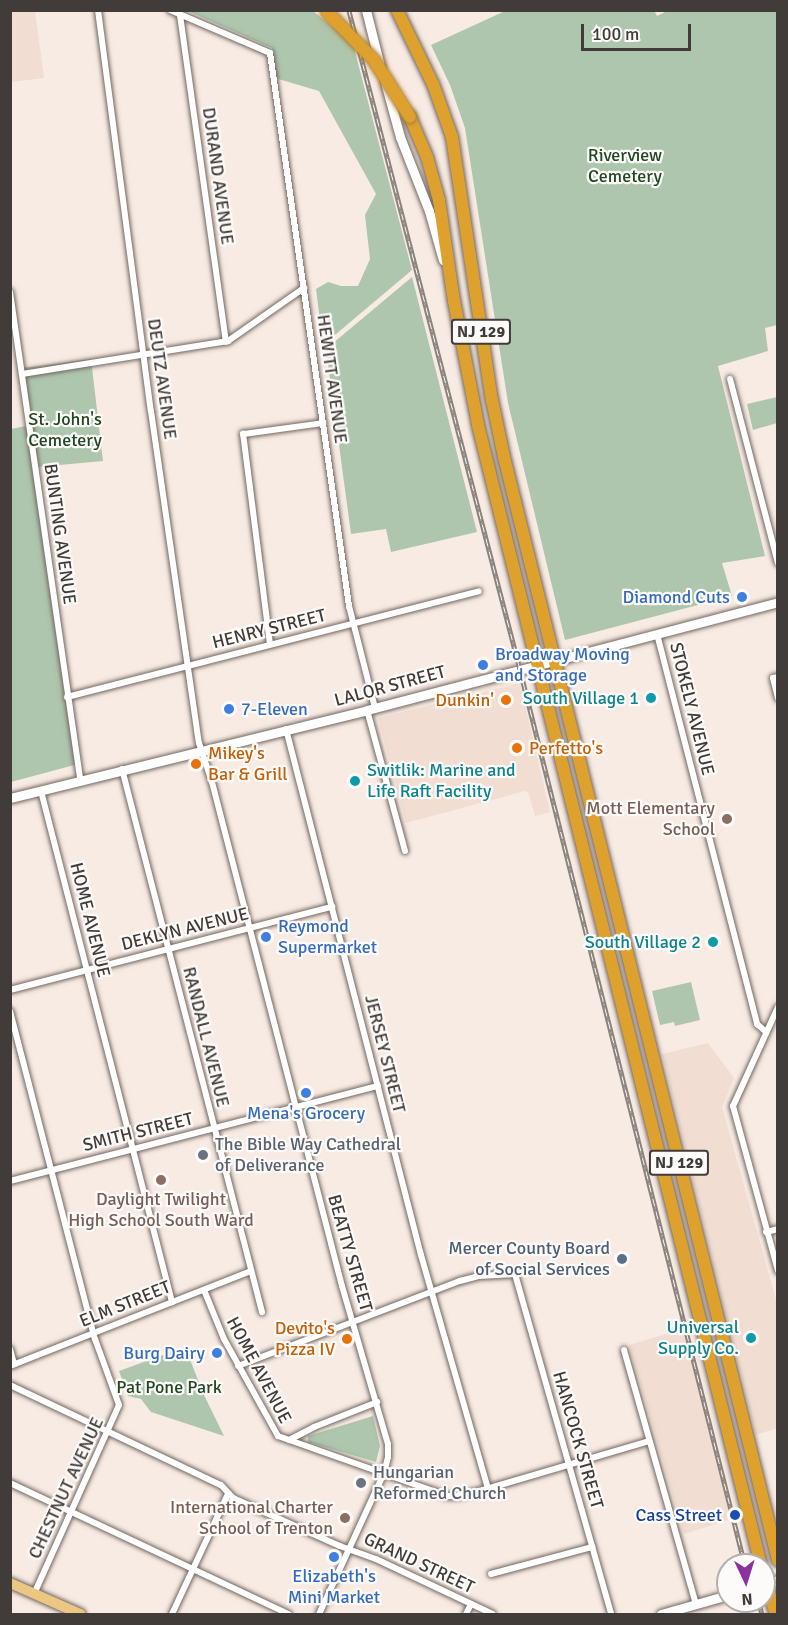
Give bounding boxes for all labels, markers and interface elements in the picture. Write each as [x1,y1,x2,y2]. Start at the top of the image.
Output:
scale bar [584,12,694,50]
text: 100 m [592,23,639,45]
street label: DURAND AVENUE [198,106,238,246]
park label: Riverview Cemetery [588,145,662,188]
street label: HEWITT AVENUE [312,313,352,445]
street label: DEUTZ AVENUE [143,317,181,441]
road number: NJ 129 [450,319,512,345]
park label: St. John's Cemetery [28,409,102,452]
street label: BUNTING AVENUE [39,462,81,606]
place label: Diamond Cuts [623,586,730,608]
marker: Diamond Cuts [735,590,749,604]
street label: HENRY STREET [210,604,328,654]
street label: STOKELY AVENUE [665,640,719,778]
place label: Broadway Moving and Storage [495,644,630,686]
marker: Broadway Moving and Storage [476,658,490,672]
street label: LALOR STREET [332,661,448,711]
place label: South Village 1 [523,687,639,709]
place label: Dunkin' [435,689,494,711]
marker: South Village 1 [644,691,658,705]
marker: Dunkin' [499,693,513,707]
place label: 7-Eleven [241,698,308,720]
marker: 7-Eleven [222,702,236,716]
place label: Perfetto's [529,737,603,759]
marker: Perfetto's [510,741,524,755]
place label: Mikey's Bar & Grill [208,743,288,786]
marker: Mikey's Bar & Grill [189,757,203,771]
place label: Switlik: Marine and Life Raft Facility [367,760,516,802]
marker: Switlik: Marine and Life Raft Facility [348,774,362,788]
place label: Mott Elementary School [586,798,715,840]
marker: Mott Elementary School [720,812,734,826]
street label: HOME AVENUE [65,860,115,980]
street label: DEKLYN AVENUE [119,903,251,955]
place label: Reymond Supermarket [278,916,377,958]
marker: Reymond Supermarket [259,930,273,944]
place label: South Village 2 [585,931,701,953]
marker: South Village 2 [706,935,720,949]
street label: RANDALL AVENUE [178,965,234,1109]
street label: JERSEY STREET [360,993,410,1115]
marker: Mena's Grocery [299,1086,313,1100]
place label: Mena's Grocery [247,1102,365,1124]
street label: SMITH STREET [81,1108,195,1156]
place label: The Bible Way Cathedral of Deliverance [215,1134,401,1176]
marker: The Bible Way Cathedral of Deliverance [196,1148,210,1162]
road number: NJ 129 [648,1150,710,1176]
marker: Daylight Twilight High School South Ward [154,1173,168,1187]
place label: Daylight Twilight High School South Ward [68,1189,254,1232]
street label: BEATTY STREET [323,1192,377,1314]
place label: Mercer County Board of Social Services [448,1238,610,1280]
marker: Mercer County Board of Social Services [615,1252,629,1266]
street label: ELM STREET [76,1276,174,1332]
street label: HOME AVENUE [222,1313,296,1427]
place label: Universal Supply Co. [658,1317,739,1360]
place label: Devito's Pizza IV [275,1318,335,1360]
marker: Universal Supply Co. [744,1331,758,1345]
marker: Devito's Pizza IV [340,1332,354,1346]
place label: Burg Dairy [123,1342,205,1364]
marker: Burg Dairy [210,1346,224,1360]
street label: HANCOCK STREET [548,1369,608,1511]
park label: Pat Pone Park [116,1376,222,1398]
street label: CHESTNUT AVENUE [24,1414,108,1562]
place label: Hungarian Reformed Church [373,1462,506,1504]
marker: Hungarian Reformed Church [354,1476,368,1490]
place label: International Charter School of Trenton [170,1497,333,1540]
place label: Cass Street [636,1504,722,1526]
marker: Cass Street [726,1506,744,1524]
marker: International Charter School of Trenton [338,1511,352,1525]
street label: GRAND STREET [360,1528,478,1598]
marker: Elizabeth's Mini Market [327,1550,341,1564]
north arrow [716,1553,776,1613]
place label: Elizabeth's Mini Market [288,1566,380,1608]
text: N [741,1589,753,1609]

